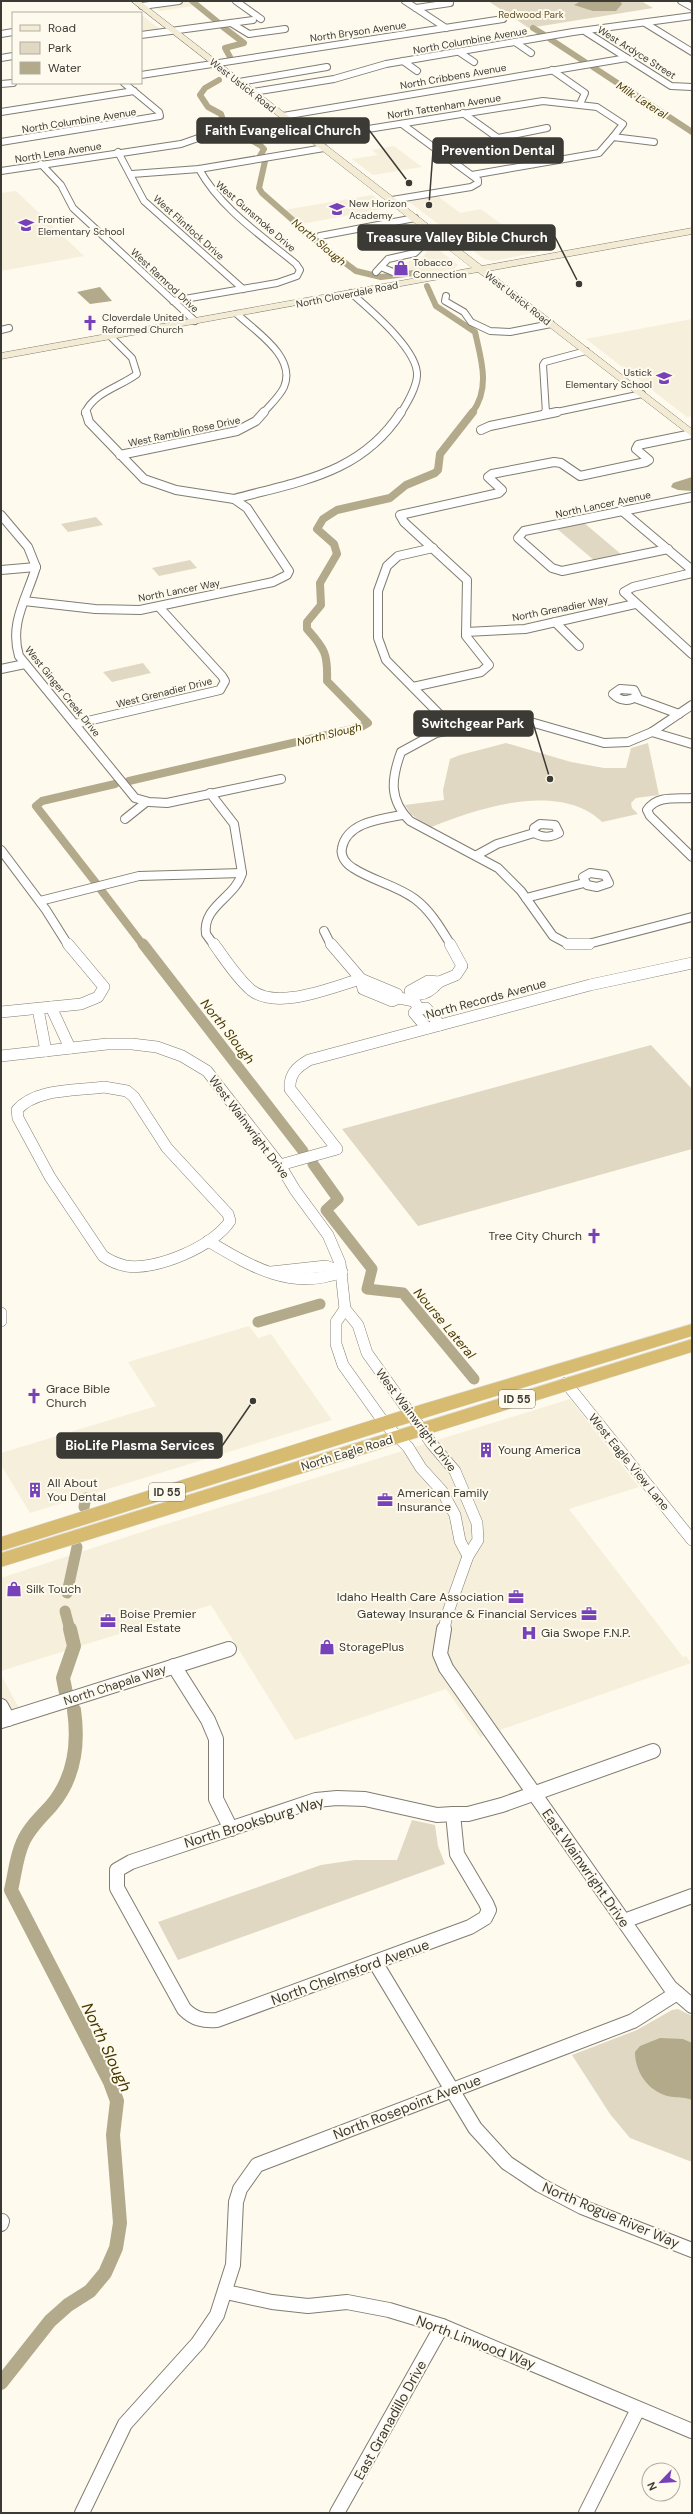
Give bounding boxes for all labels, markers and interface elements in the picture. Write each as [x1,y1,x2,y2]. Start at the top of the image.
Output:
park label: Redwood Park [498,8,564,21]
legend [12,12,142,84]
street label: North Bryson Avenue [309,18,407,45]
text: Road [48,20,76,36]
street label: West Ardyce Street [595,23,678,82]
street label: North Columbine Avenue [412,24,528,57]
text: Park [48,40,72,56]
street label: West Ustick Road [207,55,278,115]
text: Water [48,60,82,76]
street label: North Cribbens Avenue [399,61,508,92]
water label: Milk Lateral [614,78,671,122]
street label: North Tattenham Avenue [386,91,502,122]
street label: North Columbine Avenue [21,105,137,136]
callout: Faith Evangelical Church [197,118,369,143]
text: Faith Evangelical Church [205,122,361,139]
callout: Prevention Dental [433,138,563,163]
street label: North Lena Avenue [14,139,103,166]
text: Prevention Dental [441,142,555,159]
street label: West Gunsmoke Drive [213,178,299,255]
street label: West Flintlock Drive [150,192,227,263]
place label: New Horizon Academy [349,197,407,222]
school or university icon: New Horizon Academy [328,200,346,218]
place label: Frontier Elementary School [38,213,125,238]
water label: North Slough [289,215,349,269]
school or university icon: Frontier Elementary School [17,216,35,234]
callout: Treasure Valley Bible Church [358,225,555,250]
text: Treasure Valley Bible Church [366,229,548,246]
street label: West Ramrod Drive [128,245,202,315]
place label: Tobacco Connection [413,256,467,281]
shop icon: Tobacco Connection [392,259,410,277]
street label: West Ustick Road [482,268,553,328]
street label: North Cloverdale Road [295,278,399,311]
place label: Cloverdale United Reformed Church [102,311,184,336]
church icon: Cloverdale United Reformed Church [81,314,99,332]
place label: Ustick Elementary School [565,366,652,391]
school or university icon: Ustick Elementary School [655,369,673,387]
street label: West Ramblin Rose Drive [127,413,242,450]
street label: North Lancer Avenue [554,488,652,521]
street label: North Lancer Way [137,576,222,605]
street label: North Grenadier Way [511,593,610,624]
street label: West Ginger Creek Drive [22,643,103,739]
street label: West Grenadier Drive [115,674,214,711]
callout: Switchgear Park [414,711,533,736]
text: Switchgear Park [422,715,525,732]
water label: North Slough [295,719,363,749]
street label: North Records Avenue [424,975,548,1023]
water label: North Slough [197,995,258,1067]
street label: West Wainwright Drive [205,1072,293,1182]
church icon: Tree City Church [585,1227,603,1245]
place label: Tree City Church [489,1228,582,1244]
water label: Nourse Lateral [410,1284,480,1363]
street label: West Wainwright Drive [372,1365,460,1475]
place label: Grace Bible Church [46,1381,110,1411]
church icon: Grace Bible Church [25,1387,43,1405]
road number: ID 55 [499,1390,535,1408]
street label: West Eagle View Lane [585,1410,673,1514]
street label: North Eagle Road [299,1431,395,1475]
callout: BioLife Plasma Services [57,1433,222,1458]
text: BioLife Plasma Services [65,1437,215,1454]
building icon: Young America [477,1441,495,1459]
place label: Young America [498,1442,581,1458]
place label: All About You Dental [47,1475,106,1505]
building icon: All About You Dental [26,1481,44,1499]
road number: ID 55 [149,1483,185,1501]
place label: American Family Insurance [397,1485,489,1515]
office icon: American Family Insurance [376,1491,394,1509]
shop icon: Silk Touch [5,1580,23,1598]
place label: Silk Touch [26,1581,81,1597]
office icon: Idaho Health Care Association [507,1588,525,1606]
place label: Idaho Health Care Association [337,1589,504,1605]
office icon: Gateway Insurance & Financial Services [580,1605,598,1623]
place label: Boise Premier Real Estate [120,1606,197,1636]
place label: Gateway Insurance & Financial Services [357,1606,577,1622]
office icon: Boise Premier Real Estate [99,1612,117,1630]
hospital icon: Gia Swope F.N.P. [520,1624,538,1642]
place label: Gia Swope F.N.P. [541,1625,630,1641]
shop icon: StoragePlus [318,1638,336,1656]
place label: StoragePlus [339,1639,404,1655]
street label: North Chapala Way [62,1661,169,1709]
street label: North Brooksburg Way [182,1792,326,1852]
street label: East Wainwright Drive [538,1805,634,1931]
street label: North Chelmsford Avenue [269,1935,432,2009]
water label: North Slough [77,1999,136,2095]
street label: North Rosepoint Avenue [331,2070,483,2144]
street label: North Rogue River Way [540,2178,683,2252]
street label: North Linwood Way [414,2311,539,2373]
street label: East Granadillo Drive [350,2357,430,2483]
north arrow [641,2462,681,2502]
text: N [644,2480,660,2493]

